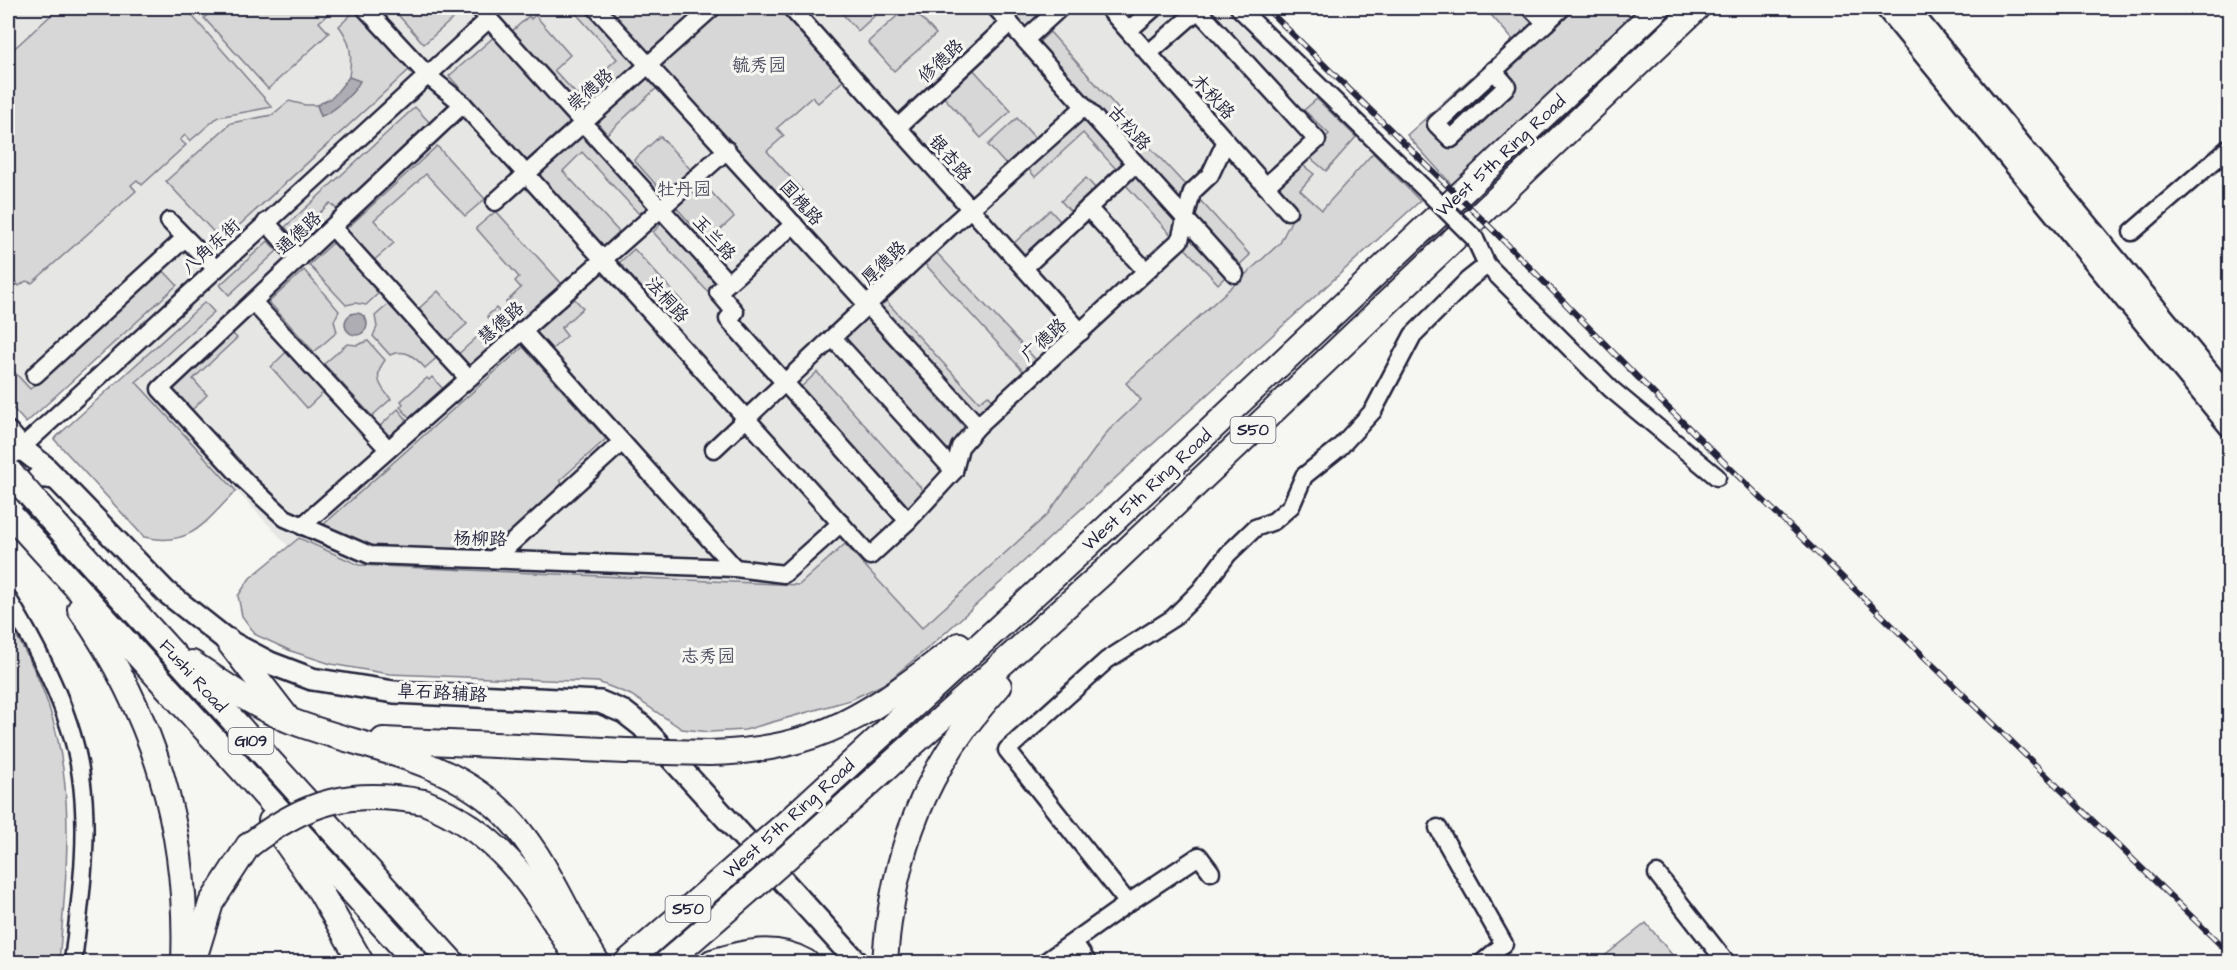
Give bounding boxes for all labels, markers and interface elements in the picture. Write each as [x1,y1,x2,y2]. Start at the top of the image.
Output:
street label: 修德路 [913,33,969,89]
park label: 毓秀园 [732,53,786,78]
street label: 崇德路 [561,63,619,117]
street label: 木秋路 [1186,69,1240,125]
street label: West 5th Ring Road [1431,89,1572,223]
street label: 古松路 [1102,100,1156,156]
street label: 银杏路 [923,129,977,187]
street label: 国槐路 [774,175,828,231]
park label: 牡丹园 [657,177,711,202]
street label: 通德路 [271,205,327,261]
street label: 玉兰路 [687,210,741,266]
street label: 八角东街 [176,213,246,281]
street label: 厚德路 [856,235,912,291]
street label: 法桐路 [640,272,694,328]
street label: 慧德路 [472,296,530,350]
street label: 广德路 [1016,313,1072,367]
road number: S50 [1230,417,1276,443]
street label: West 5th Ring Road [1077,423,1218,557]
street label: 杨柳路 [453,526,507,552]
street label: Fushi Road [153,634,233,718]
park label: 志秀园 [681,644,735,669]
street label: 阜石路辅路 [396,678,488,708]
road number: G109 [228,728,274,754]
street label: West 5th Ring Road [718,753,861,885]
road number: S50 [666,896,710,922]

